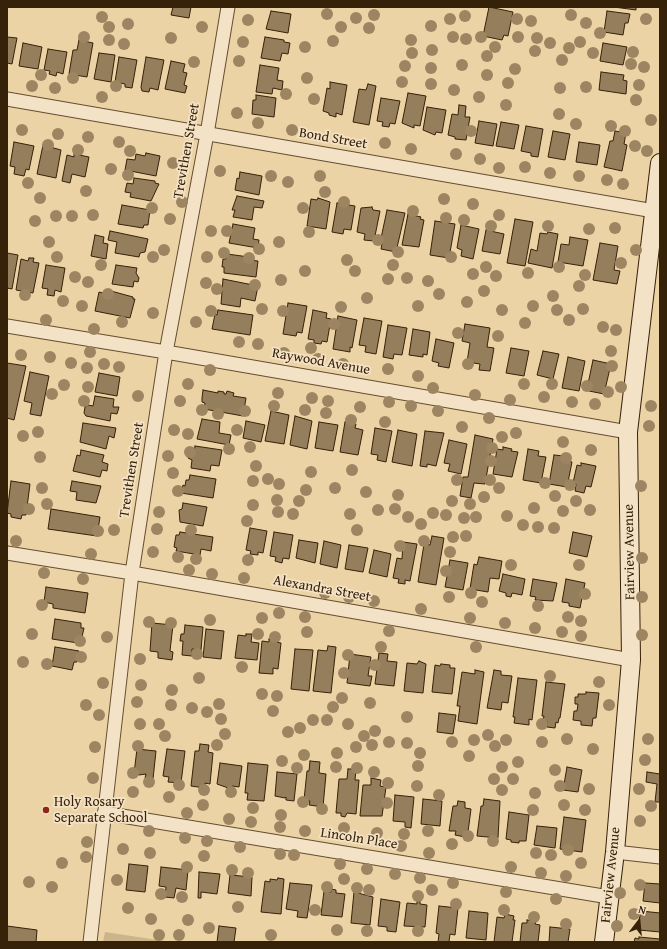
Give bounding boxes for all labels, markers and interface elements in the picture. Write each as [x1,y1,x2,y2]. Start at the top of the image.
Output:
street label: Trevithen Street [170,102,204,200]
street label: Bond Street [298,125,368,153]
street label: Raywood Avenue [271,345,371,379]
street label: Trevithen Street [116,421,148,519]
street label: Fairview Avenue [621,504,639,600]
street label: Alexandra Street [272,572,372,606]
place label: Holy Rosary Separate School [54,794,147,826]
marker: Holy Rosary Separate School [41,805,51,815]
street label: Lincoln Place [319,825,399,853]
street label: Fairview Avenue [598,826,624,924]
north arrow [619,901,659,941]
text: N [637,901,648,918]

